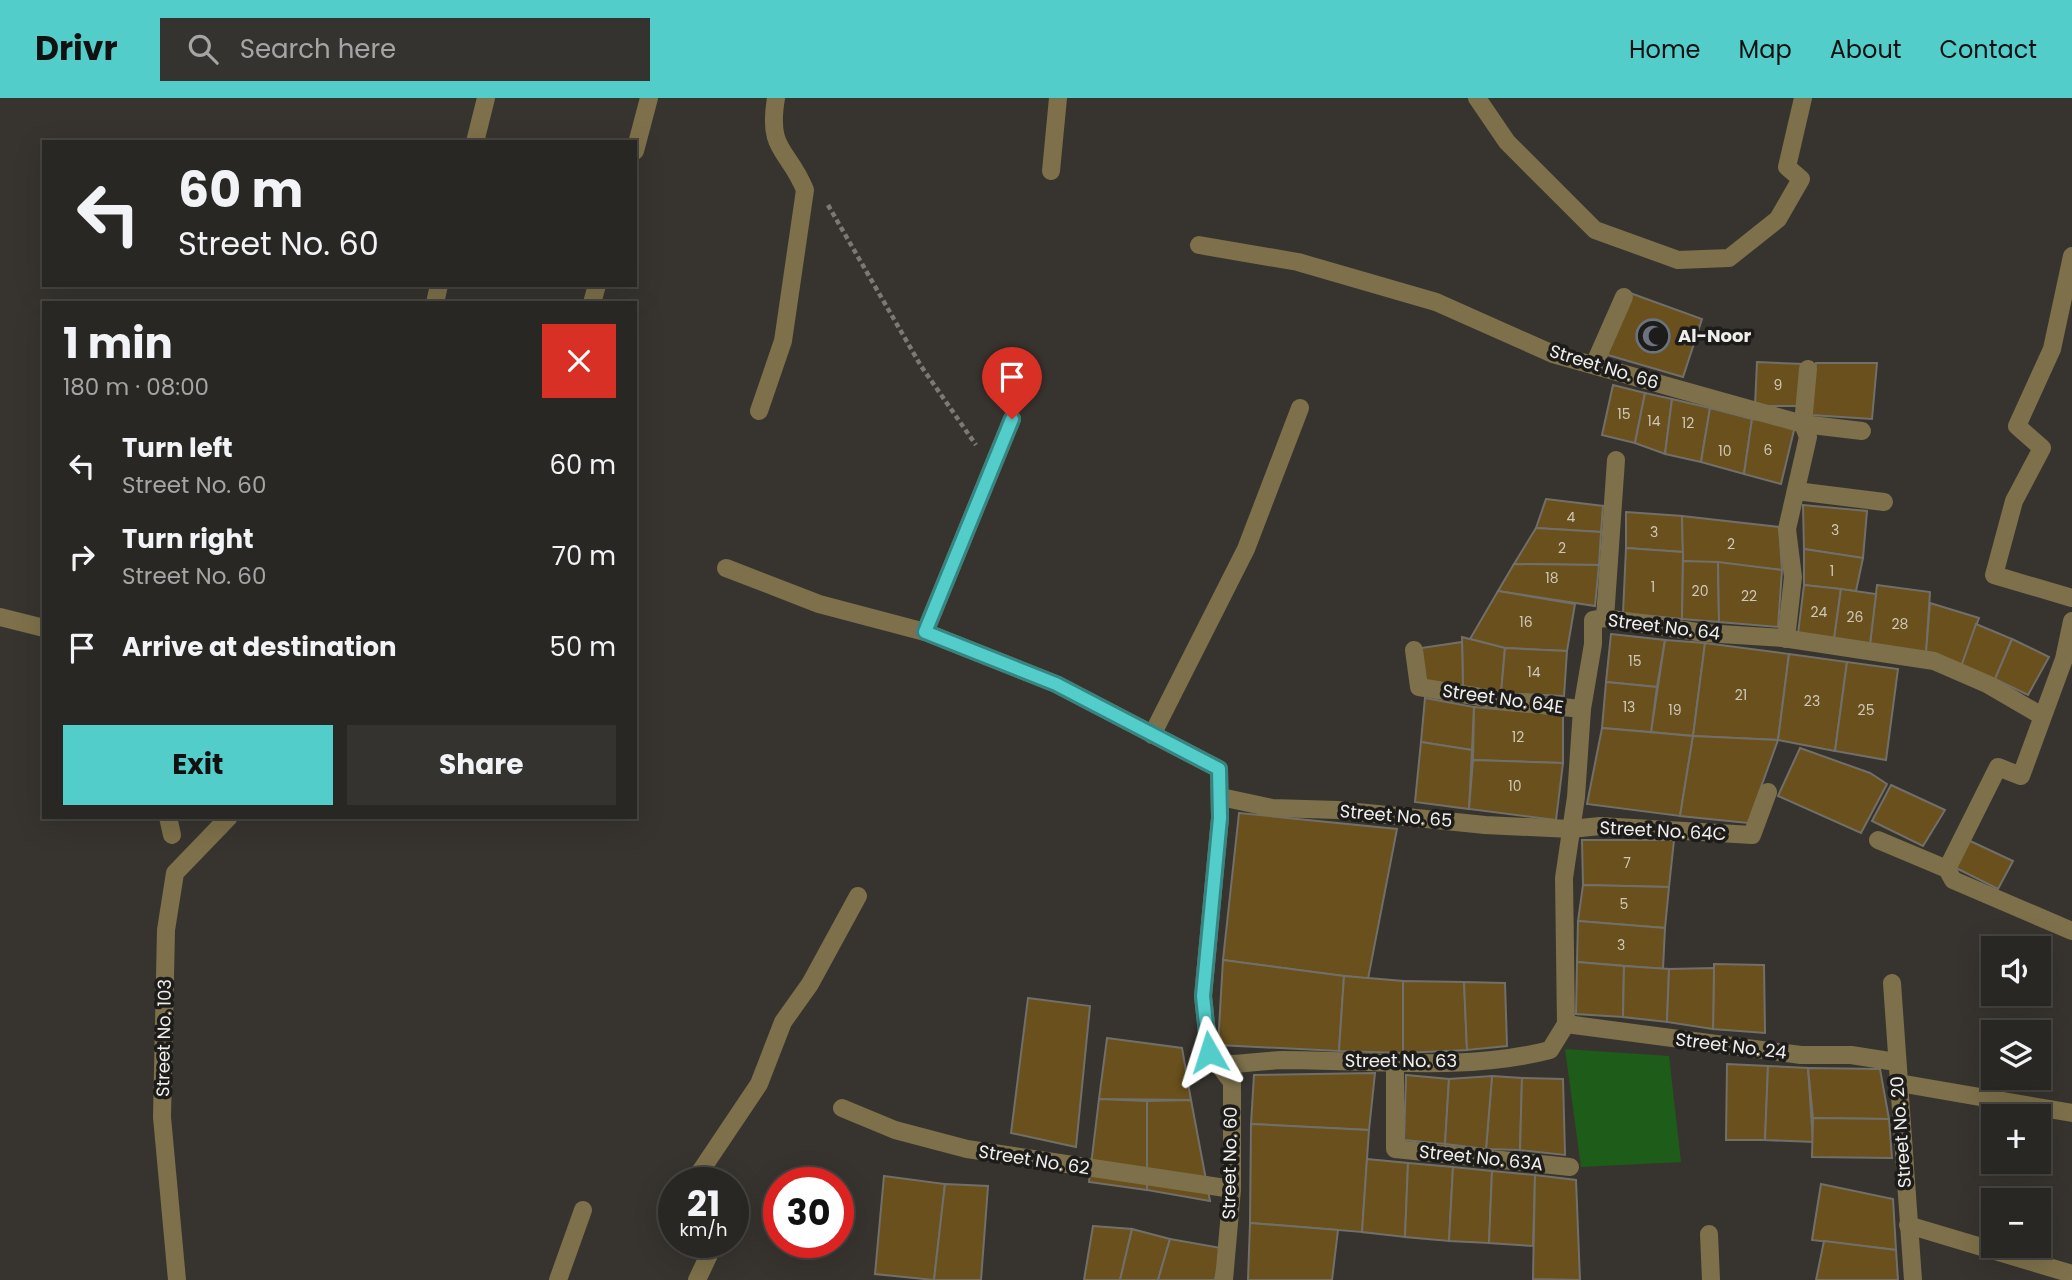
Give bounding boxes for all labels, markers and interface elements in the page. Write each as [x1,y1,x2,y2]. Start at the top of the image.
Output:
search box [160,18,650,81]
text: Drivr [35,25,118,72]
icon: search [184,30,222,68]
text: Search here [240,31,396,67]
text: Home [1629,33,1701,66]
text: Map [1739,33,1792,66]
text: About [1830,33,1901,66]
text: Contact [1939,33,2037,66]
text: 60 m [178,156,303,224]
icon: left [63,168,154,259]
text: Street No. 60 [178,221,379,266]
text: 1 min [63,314,173,373]
mosque icon: Al-Noor [1634,317,1672,355]
place label: Al-Noor [1678,323,1751,348]
button: close [542,324,616,398]
street label: Street No. 66 [1546,338,1662,395]
pin [982,347,1042,419]
icon: arrive [993,358,1031,396]
text: 180 m · 08:00 [63,371,209,403]
house number: 9 [1774,375,1782,395]
house number: 15 [1617,404,1631,424]
house number: 14 [1647,411,1661,431]
house number: 12 [1682,413,1694,433]
text: Turn left [122,430,233,466]
house number: 6 [1764,440,1773,460]
house number: 10 [1718,441,1732,461]
icon: left [63,447,101,485]
text: 60 m [549,447,616,483]
text: Street No. 60 [122,469,266,501]
house number: 4 [1567,507,1576,527]
house number: 3 [1831,520,1839,540]
text: Turn right [122,521,254,557]
house number: 3 [1650,522,1658,542]
house number: 2 [1727,534,1735,554]
icon: right [63,538,101,576]
text: 70 m [552,538,616,574]
house number: 2 [1558,538,1566,558]
text: Street No. 60 [122,560,266,592]
house number: 1 [1830,561,1834,581]
house number: 18 [1545,568,1559,588]
house number: 1 [1651,577,1655,597]
house number: 20 [1692,581,1708,601]
house number: 22 [1741,586,1757,606]
house number: 24 [1811,602,1828,622]
street label: Street No. 64 [1606,607,1722,646]
house number: 26 [1847,607,1864,627]
house number: 16 [1519,612,1533,632]
house number: 28 [1892,614,1909,634]
icon: arrive [63,629,101,667]
text: Arrive at destination [122,629,397,665]
text: 50 m [550,629,616,665]
house number: 15 [1628,651,1642,671]
house number: 14 [1527,662,1541,682]
street label: Street No. 64E [1441,678,1565,719]
house number: 21 [1735,685,1747,705]
house number: 23 [1804,691,1820,711]
house number: 13 [1623,697,1635,717]
house number: 19 [1668,700,1682,720]
house number: 25 [1858,700,1874,720]
button: Exit [63,725,333,805]
button: Share [347,725,616,805]
house number: 12 [1512,727,1524,747]
house number: 10 [1508,776,1522,796]
street label: Street No. 65 [1339,798,1453,833]
street label: Street No. 64C [1599,815,1727,846]
house number: 7 [1623,853,1631,873]
house number: 5 [1620,894,1628,914]
house number: 3 [1617,935,1625,955]
map controls [1981,936,2051,1258]
button: sound [1981,936,2051,1006]
street label: Street No. 103 [150,979,177,1097]
position arrow [1172,1015,1246,1089]
button: layers [1981,1020,2051,1090]
street label: Street No. 24 [1674,1026,1788,1065]
street label: Street No. 63 [1345,1048,1457,1073]
street label: Street No. 20 [1884,1075,1917,1189]
button: + [1981,1104,2051,1174]
street label: Street No. 60 [1216,1106,1243,1220]
street label: Street No. 62 [977,1138,1091,1181]
street label: Street No. 63A [1418,1139,1544,1176]
speed limit sign: 30 [763,1167,854,1258]
text: 21 [687,1179,720,1228]
button: − [1981,1188,2051,1258]
text: km/h [680,1217,727,1242]

